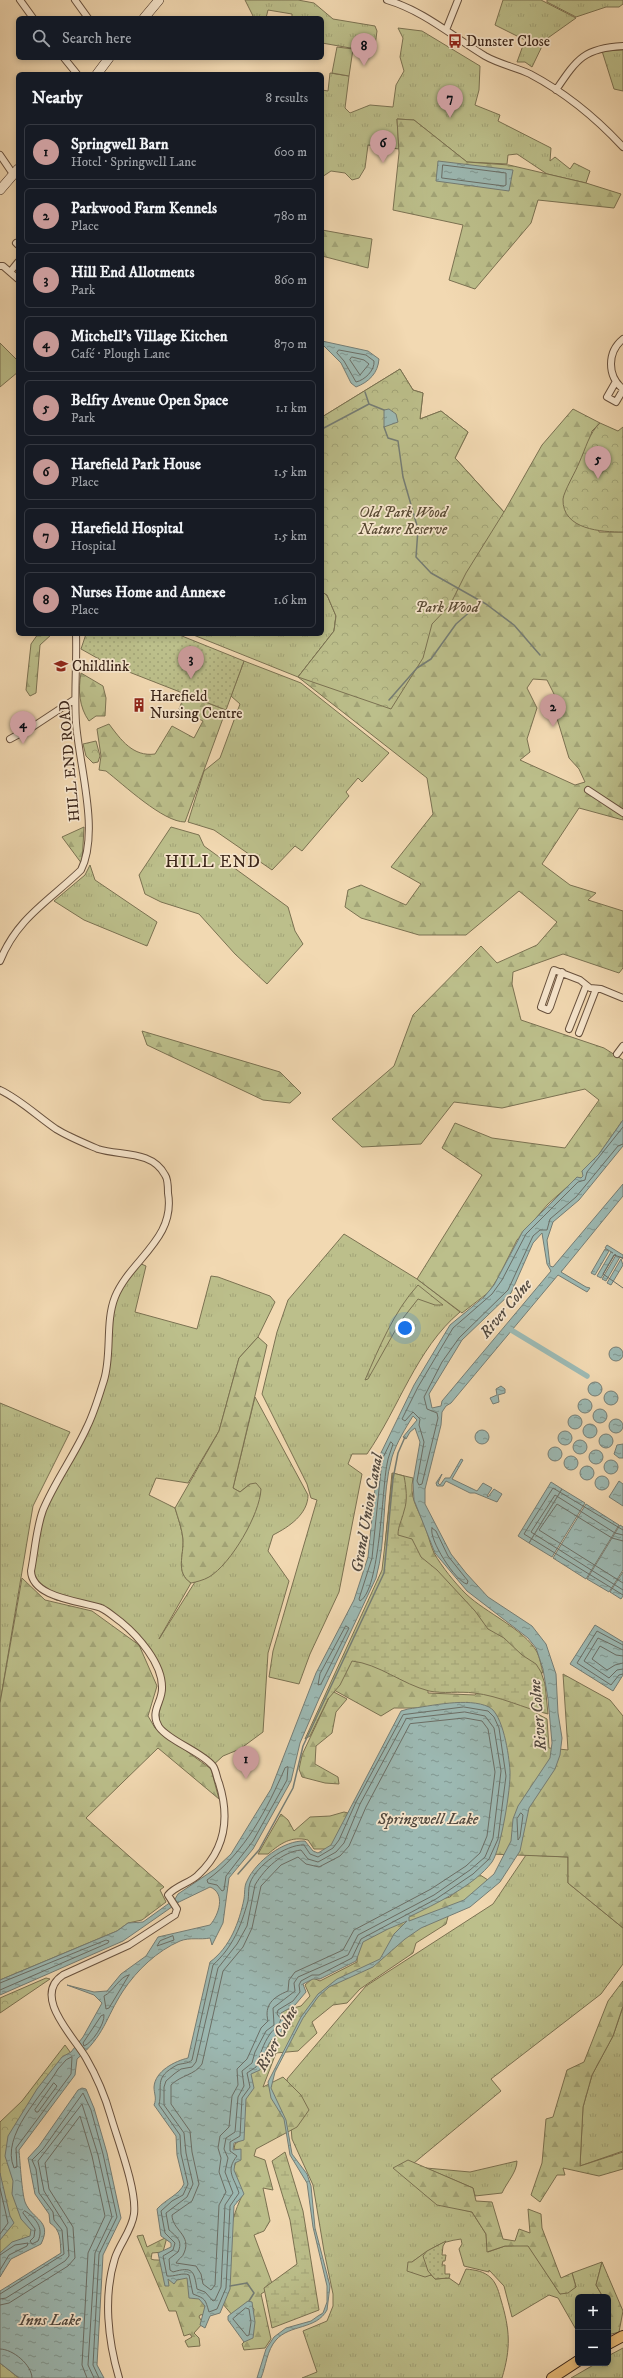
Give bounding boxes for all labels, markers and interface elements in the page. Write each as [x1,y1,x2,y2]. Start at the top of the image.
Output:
search box [16,16,324,60]
icon: search [30,27,52,49]
text: Search here [62,29,131,48]
place label: Dunster Close [466,32,550,51]
pin: 8 [351,33,377,66]
bus stop icon: Dunster Close [447,33,463,49]
pin: 7 [437,85,463,118]
text: Nearby [32,87,82,109]
text: 8 results [266,90,308,106]
pin: 6 [370,130,396,163]
text: Springwell Barn [71,135,169,154]
text: 1 [44,144,48,160]
text: 600 m [274,144,307,160]
text: Hotel · Springwell Lane [71,154,196,170]
text: Parkwood Farm Kennels [71,199,217,218]
text: 2 [43,208,49,224]
text: 780 m [274,208,307,224]
text: Place [71,218,99,234]
text: Hill End Allotments [71,263,194,282]
text: 3 [44,272,48,288]
text: 860 m [274,272,307,288]
text: Park [71,282,95,298]
text: Mitchell's Village Kitchen [71,327,228,346]
text: 4 [42,336,50,352]
text: 870 m [274,336,307,352]
text: Café · Plough Lane [71,346,170,362]
text: Belfry Avenue Open Space [71,391,228,410]
text: 5 [43,400,49,416]
text: 1.1 km [275,400,307,416]
text: Park [71,410,95,426]
pin: 5 [585,446,611,479]
text: Harefield Park House [71,455,201,474]
text: 6 [43,464,49,480]
text: 1.5 km [274,464,307,480]
text: Place [71,474,99,490]
park label: Old Park Wood Nature Reserve [358,503,450,539]
text: Harefield Hospital [71,519,183,538]
text: 7 [43,528,49,544]
text: 1.5 km [274,528,307,544]
text: Hospital [71,538,116,554]
text: Nurses Home and Annexe [71,583,225,602]
text: 8 [43,592,49,608]
text: 1.6 km [273,592,307,608]
park label: Park Wood [415,598,482,617]
text: Place [71,602,99,618]
pin: 3 [178,646,204,679]
place label: Childlink [72,657,130,676]
school or university icon: Childlink [53,658,69,674]
place label: Harefield Nursing Centre [150,687,243,723]
pin: 2 [540,694,566,727]
building icon: Harefield Nursing Centre [131,697,147,713]
street label: HILL END ROAD [55,699,84,823]
pin: 4 [10,711,36,744]
district label: HILL END [165,851,261,873]
water label: River Colne [475,1275,537,1343]
your location [395,1318,415,1338]
water label: Grand Union Canal [347,1450,388,1574]
water label: River Colne [525,1678,551,1752]
pin: 1 [233,1746,259,1779]
water label: Springwell Lake [377,1809,479,1829]
water label: River Colne [251,2002,303,2075]
map controls [575,2294,611,2366]
button: + [575,2294,611,2330]
water label: Inns Lake [18,2310,81,2330]
button: − [575,2330,611,2366]

